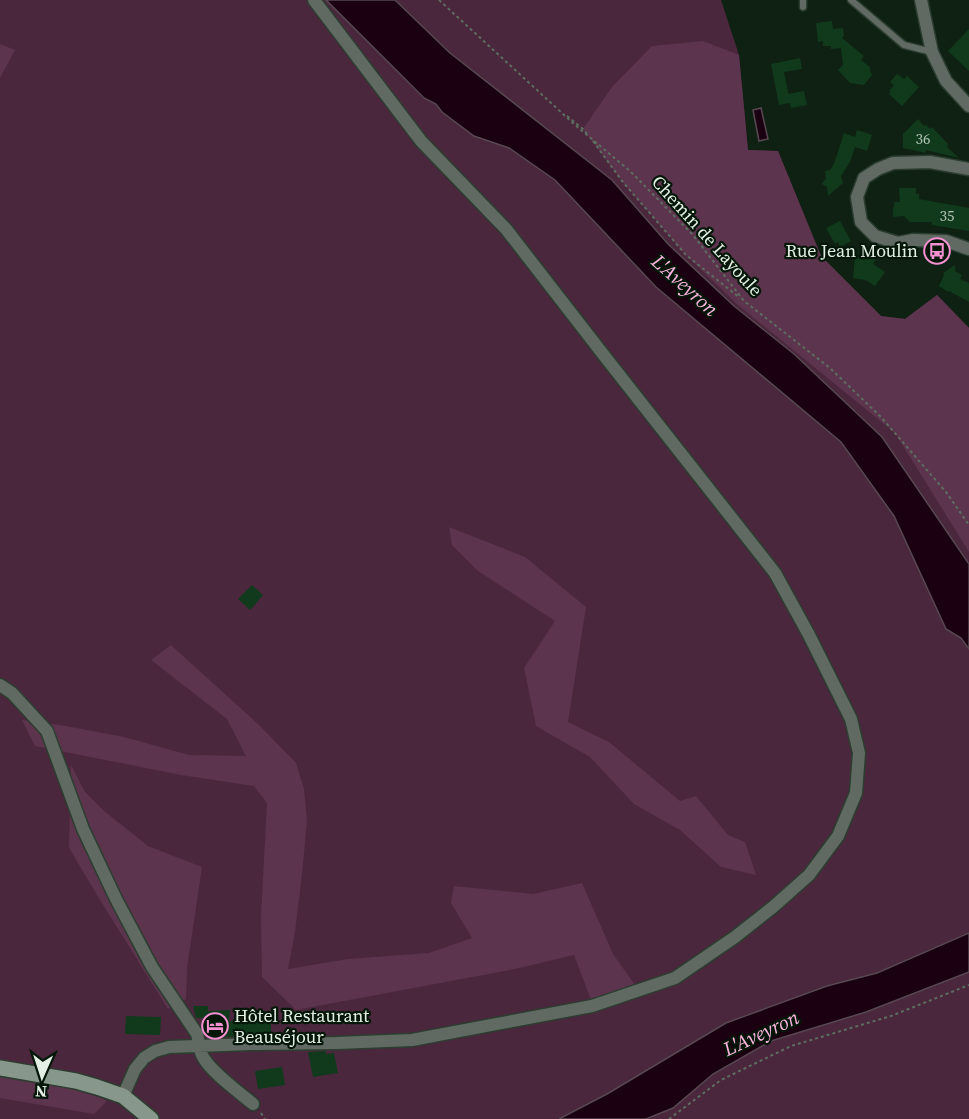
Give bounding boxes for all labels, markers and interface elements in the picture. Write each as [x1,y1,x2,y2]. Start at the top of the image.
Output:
house number: 36 [915,128,931,149]
street label: Chemin de Layoule [646,170,768,302]
house number: 35 [939,205,955,226]
bus stop icon: Rue Jean Moulin [922,236,952,266]
place label: Rue Jean Moulin [786,238,918,263]
water label: L'Aveyron [645,247,725,323]
place label: Hôtel Restaurant Beauséjour [234,1003,369,1049]
water label: L'Aveyron [718,1003,804,1063]
hotel icon: Hôtel Restaurant Beauséjour [200,1011,230,1041]
north arrow [12,1047,72,1107]
text: N [34,1081,48,1103]

